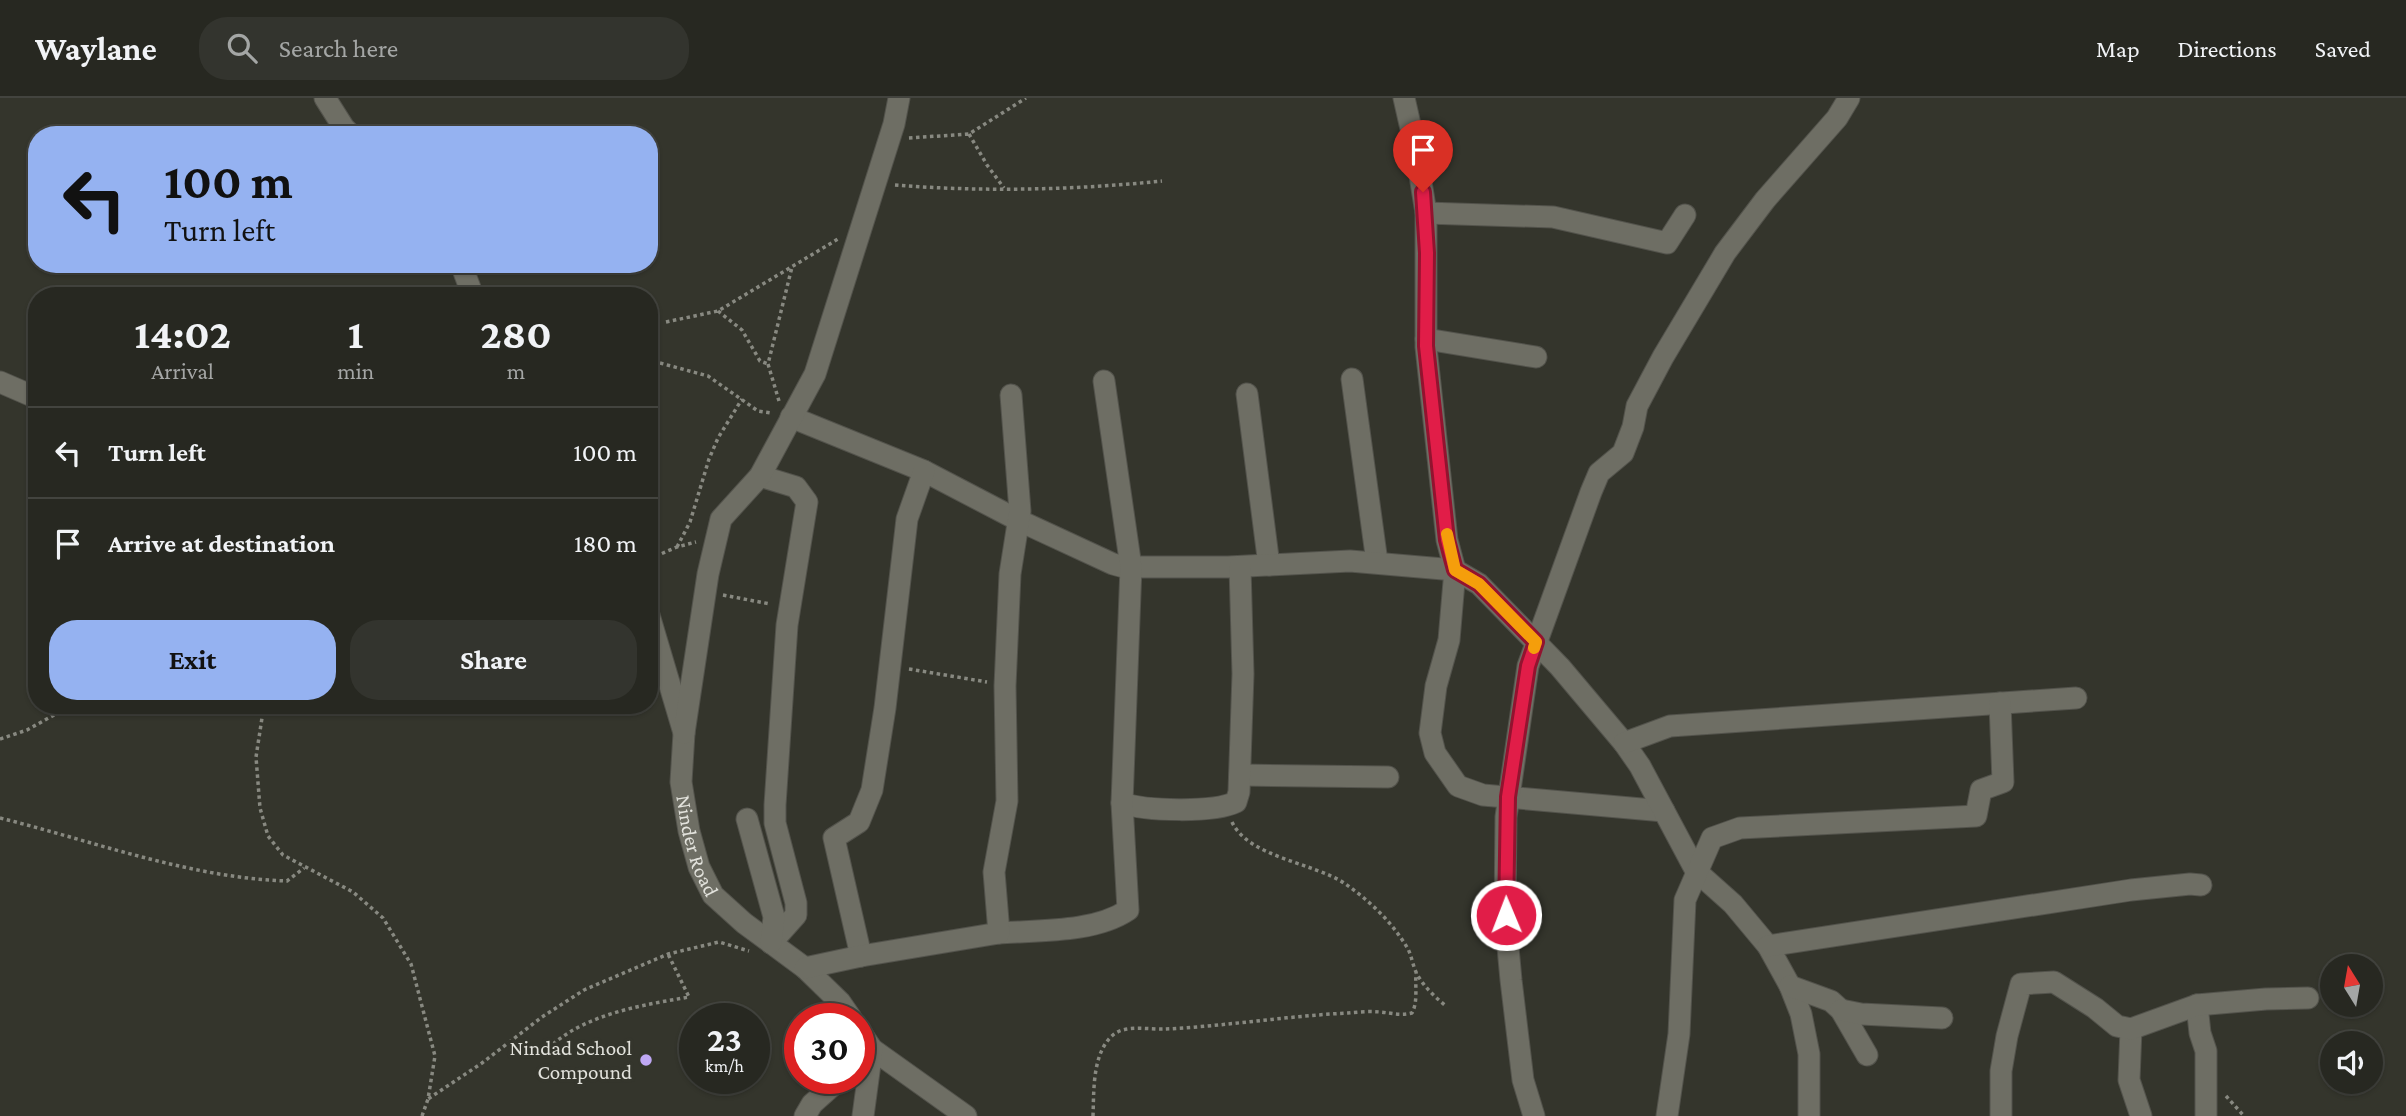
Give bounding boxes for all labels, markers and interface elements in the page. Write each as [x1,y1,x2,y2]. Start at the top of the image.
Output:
search box [199,17,689,80]
icon: search [223,29,261,67]
text: Waylane [35,30,157,67]
text: Search here [279,34,398,63]
text: Map [2096,35,2140,62]
text: Directions [2178,35,2277,62]
text: Saved [2315,35,2371,62]
pin [1393,120,1453,192]
icon: arrive [1404,131,1442,169]
icon: left [49,154,140,245]
text: 100 m [164,154,293,209]
text: Turn left [164,212,275,248]
text: 14:02 [134,310,231,357]
text: 1 [348,310,363,357]
text: 280 [480,310,552,357]
text: Arrival [151,358,214,384]
text: min [337,358,374,384]
text: m [507,358,525,384]
icon: left [49,434,87,472]
text: Turn left [108,438,206,467]
text: 100 m [573,438,637,467]
icon: arrive [49,525,87,563]
text: Arrive at destination [108,529,335,558]
text: 180 m [574,529,637,558]
button: Exit [49,620,336,700]
button: Share [350,620,637,700]
street label: Ninder Road [671,793,724,900]
position arrow [1469,878,1543,952]
north arrow [2320,954,2384,1017]
map controls [2320,954,2383,1094]
speed limit sign: 30 [784,1003,875,1094]
text: 23 [707,1020,742,1059]
button: sound [2320,1031,2383,1094]
place label: Nindad School Compound [510,1036,632,1084]
marker: Nindad School Compound [638,1052,654,1068]
text: km/h [705,1056,744,1076]

